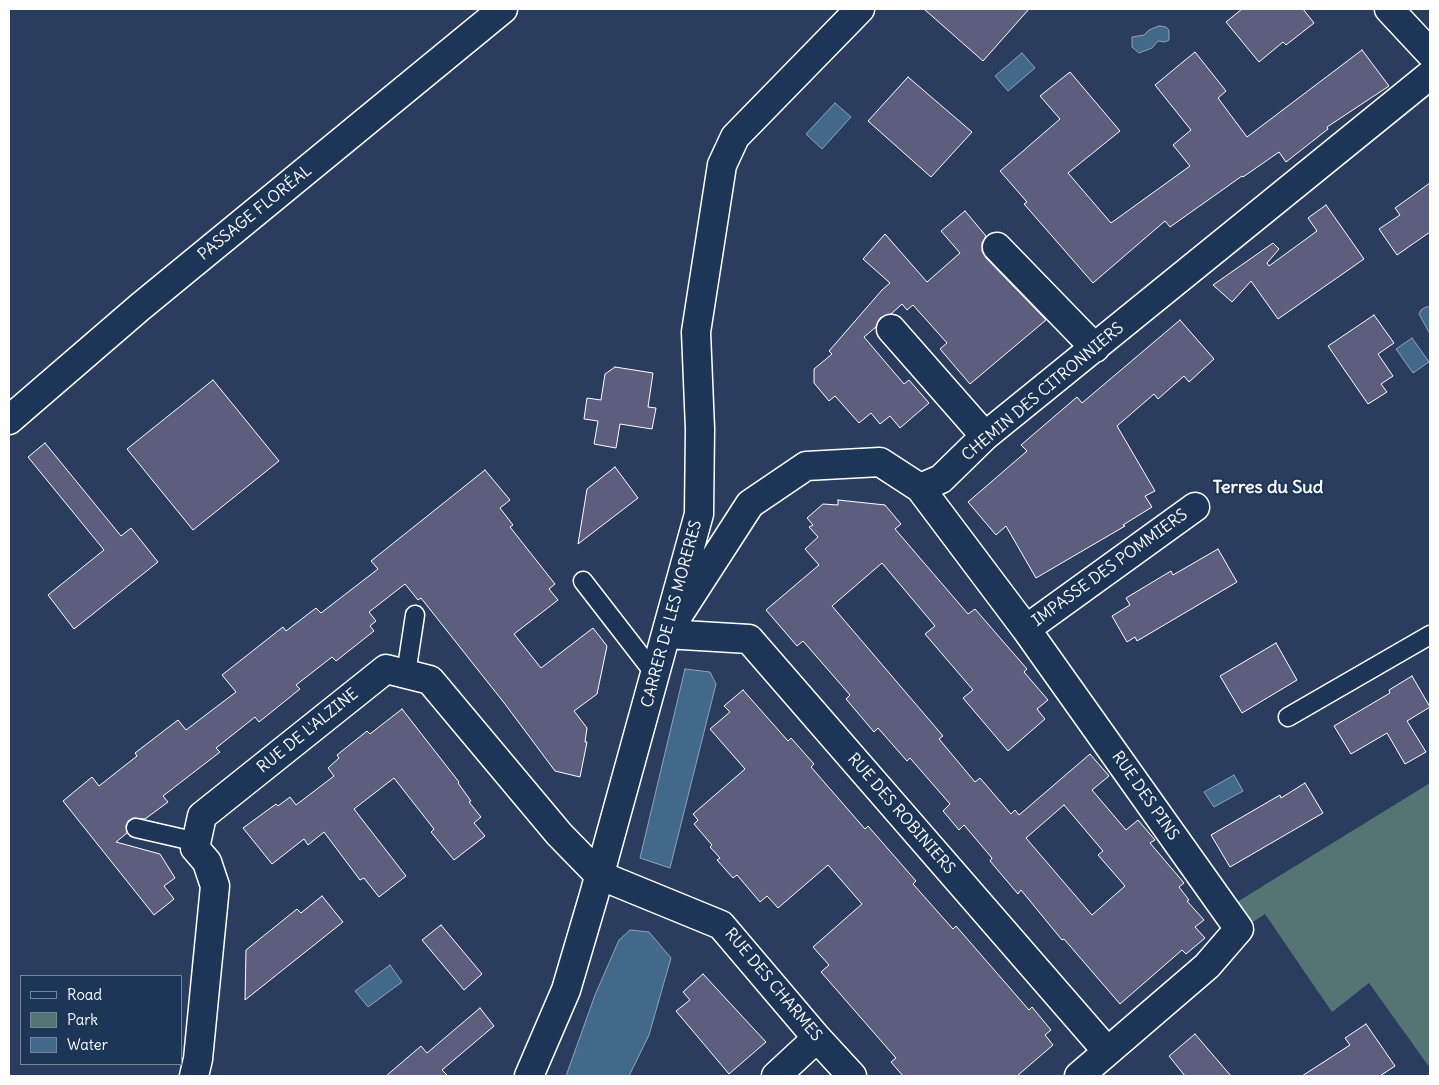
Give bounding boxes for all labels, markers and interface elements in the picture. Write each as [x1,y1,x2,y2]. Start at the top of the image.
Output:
street label: PASSAGE FLORÉAL [194,161,316,265]
street label: CHEMIN DES CITRONNIERS [958,319,1128,465]
district label: Terres du Sud [1213,477,1323,499]
street label: IMPASSE DES POMMIERS [1029,505,1191,631]
street label: CARRER DE LES MORERES [638,518,706,710]
street label: RUE DE L'ALZINE [254,684,362,778]
street label: RUE DES PINS [1107,748,1183,844]
street label: RUE DES ROBINIERS [843,750,959,878]
street label: RUE DES CHARMES [720,925,826,1045]
legend [20,975,182,1065]
text: Road [67,985,102,1004]
text: Park [67,1010,98,1029]
text: Water [67,1035,108,1054]

